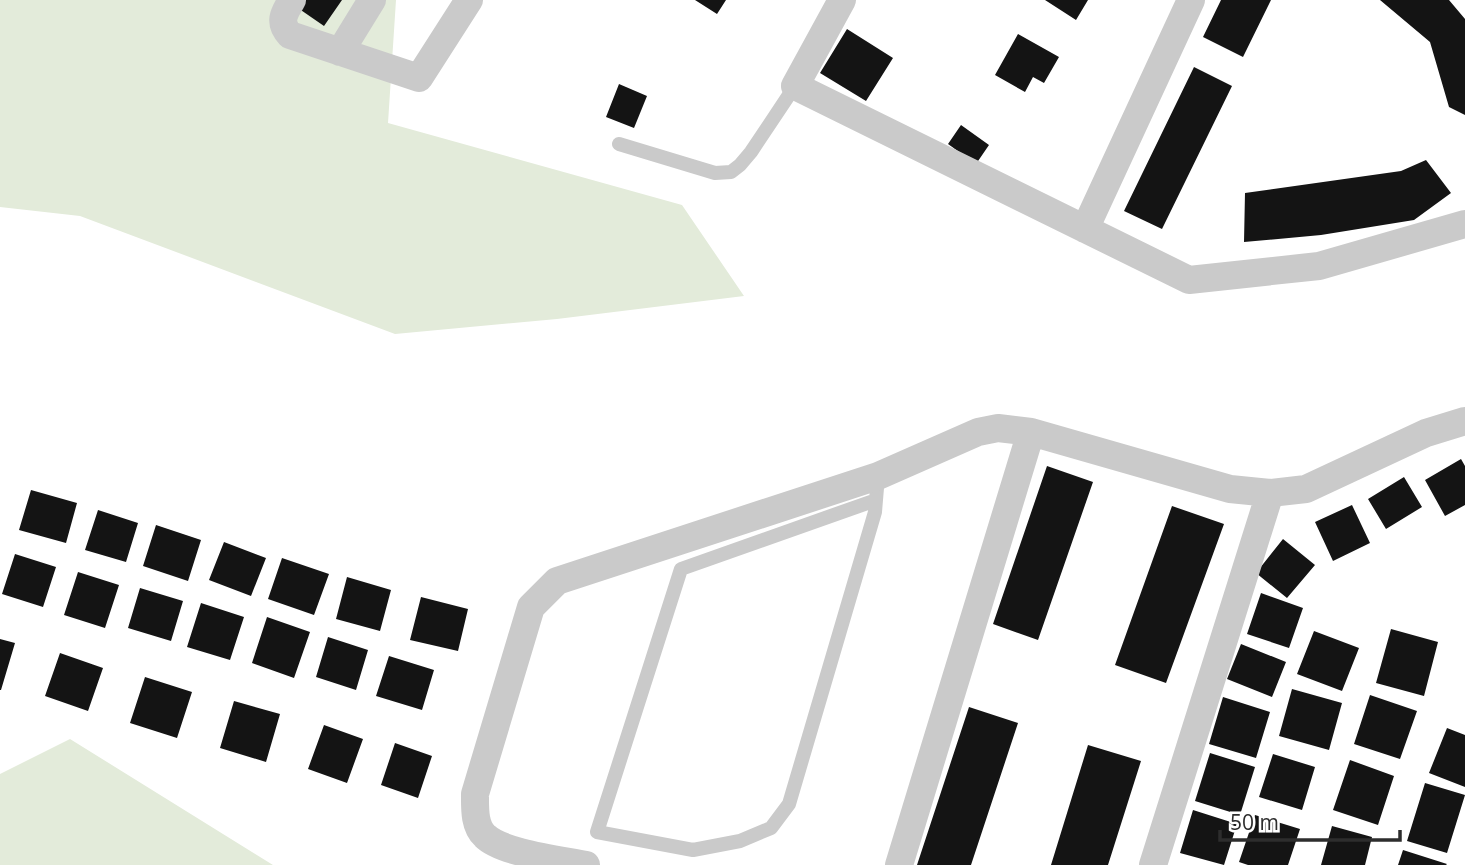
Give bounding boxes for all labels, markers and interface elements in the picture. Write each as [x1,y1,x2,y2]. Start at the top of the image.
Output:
scale bar [1220,798,1400,842]
text: 50 m [1230,808,1279,836]

